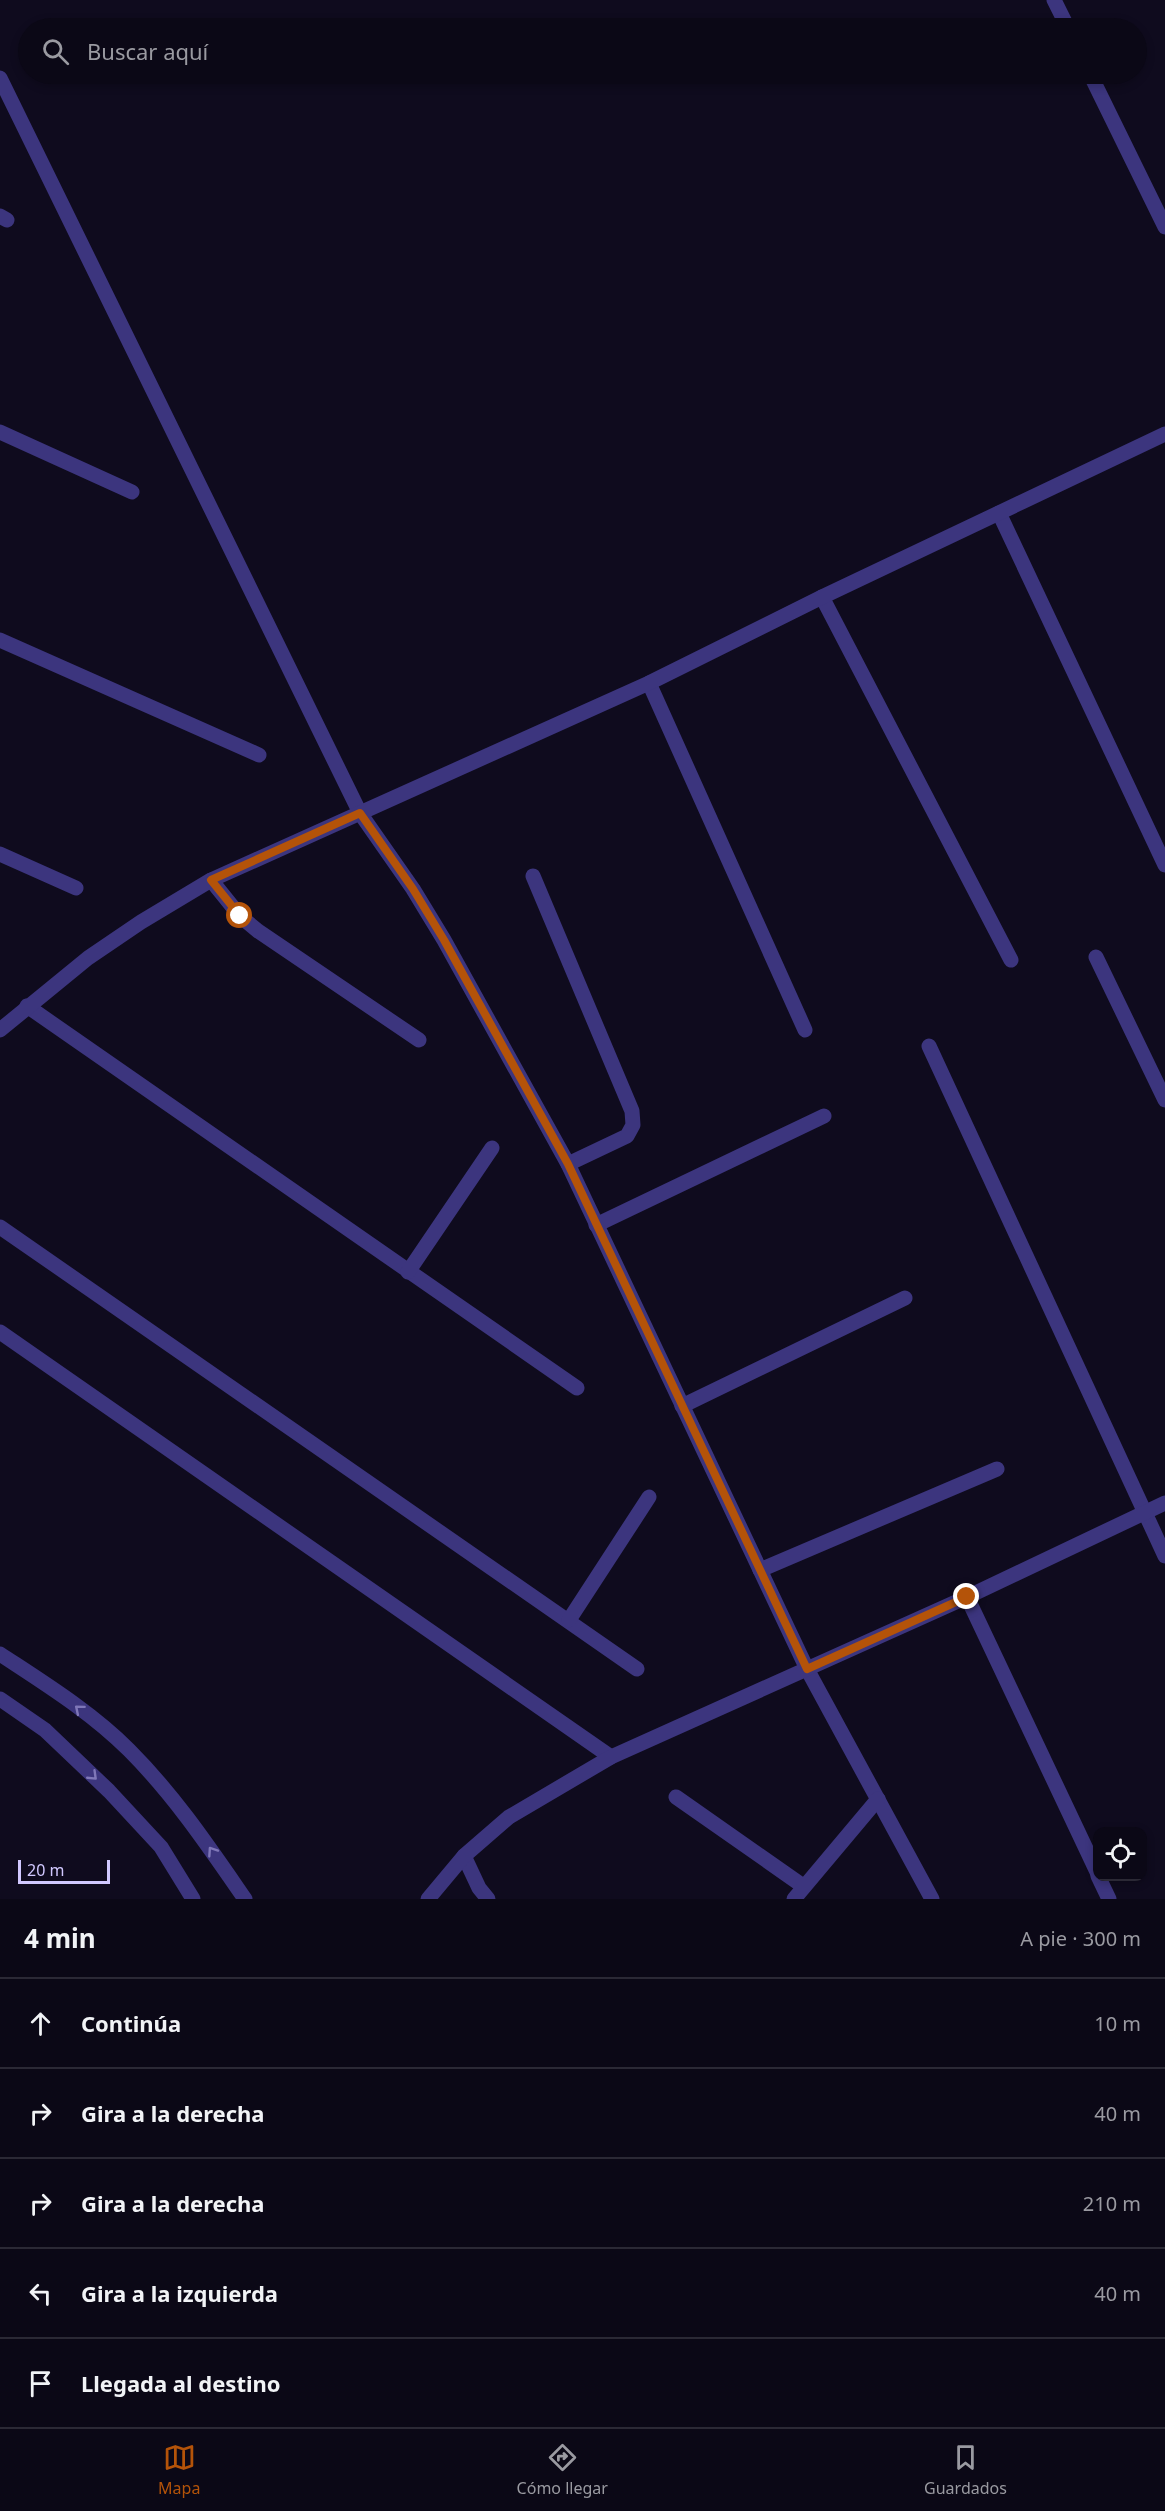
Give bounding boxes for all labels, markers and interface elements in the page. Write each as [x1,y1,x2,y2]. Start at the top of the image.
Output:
search box [18,18,1147,84]
icon: search [39,35,72,68]
text: Buscar aquí [87,36,208,66]
route start [226,902,252,928]
route end [953,1583,979,1609]
one-way arrow [75,1705,86,1716]
one-way arrow [86,1769,97,1780]
map controls [1093,1827,1147,1881]
button: locate [1093,1827,1147,1881]
one-way arrow [208,1846,219,1857]
scale bar [18,1857,110,1884]
text: 20 m [27,1859,64,1881]
text: 4 min [24,1920,96,1956]
text: A pie · 300 m [1020,1925,1141,1952]
icon: ahead [24,2007,57,2040]
text: Continúa [81,2008,181,2038]
text: 10 m [1094,2010,1141,2037]
icon: right [24,2097,57,2130]
text: Gira a la derecha [81,2098,265,2128]
text: 40 m [1094,2100,1141,2127]
icon: right [24,2187,57,2220]
text: Gira a la derecha [81,2188,265,2218]
text: 210 m [1083,2190,1141,2217]
icon: left [24,2277,57,2310]
text: Gira a la izquierda [81,2278,278,2308]
text: 40 m [1094,2280,1141,2307]
icon: arrive [24,2367,57,2400]
text: Llegada al destino [81,2368,281,2398]
tab: Mapa [158,2441,200,2499]
tab: Cómo llegar [517,2441,608,2499]
tab: Guardados [924,2441,1007,2499]

